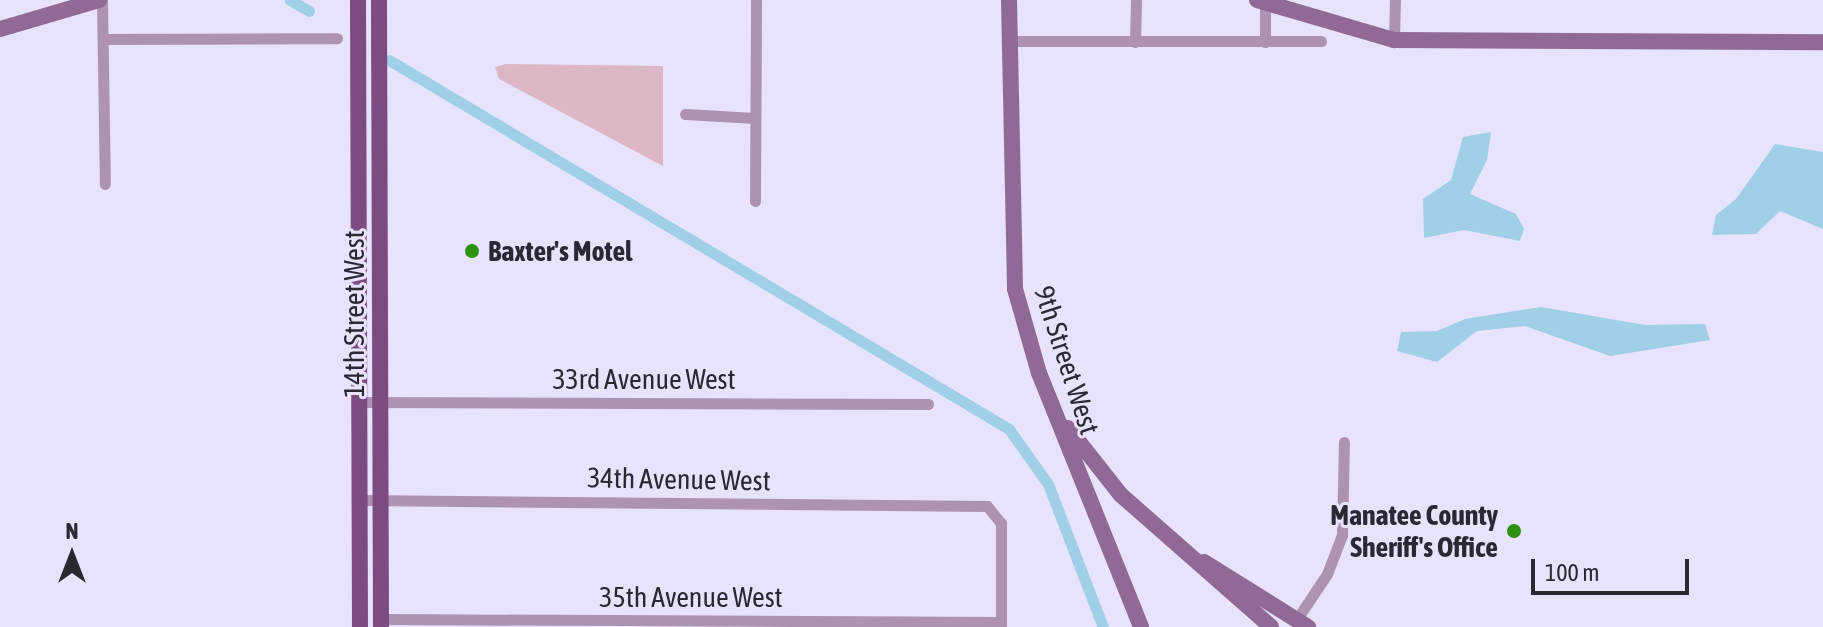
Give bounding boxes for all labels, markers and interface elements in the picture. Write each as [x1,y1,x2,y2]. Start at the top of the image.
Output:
street label: 14th Street West [337,230,371,398]
place label: Baxter's Motel [488,234,633,268]
marker: Baxter's Motel [463,242,481,260]
street label: 9th Street West [1027,282,1107,438]
street label: 33rd Avenue West [552,362,736,396]
street label: 34th Avenue West [587,461,771,497]
place label: Manatee County Sheriff's Office [1330,498,1498,564]
north arrow [32,515,112,595]
text: N [66,518,78,544]
marker: Manatee County Sheriff's Office [1505,522,1523,540]
scale bar [1535,543,1693,593]
text: 100 m [1545,559,1599,586]
street label: 35th Avenue West [599,580,783,614]

